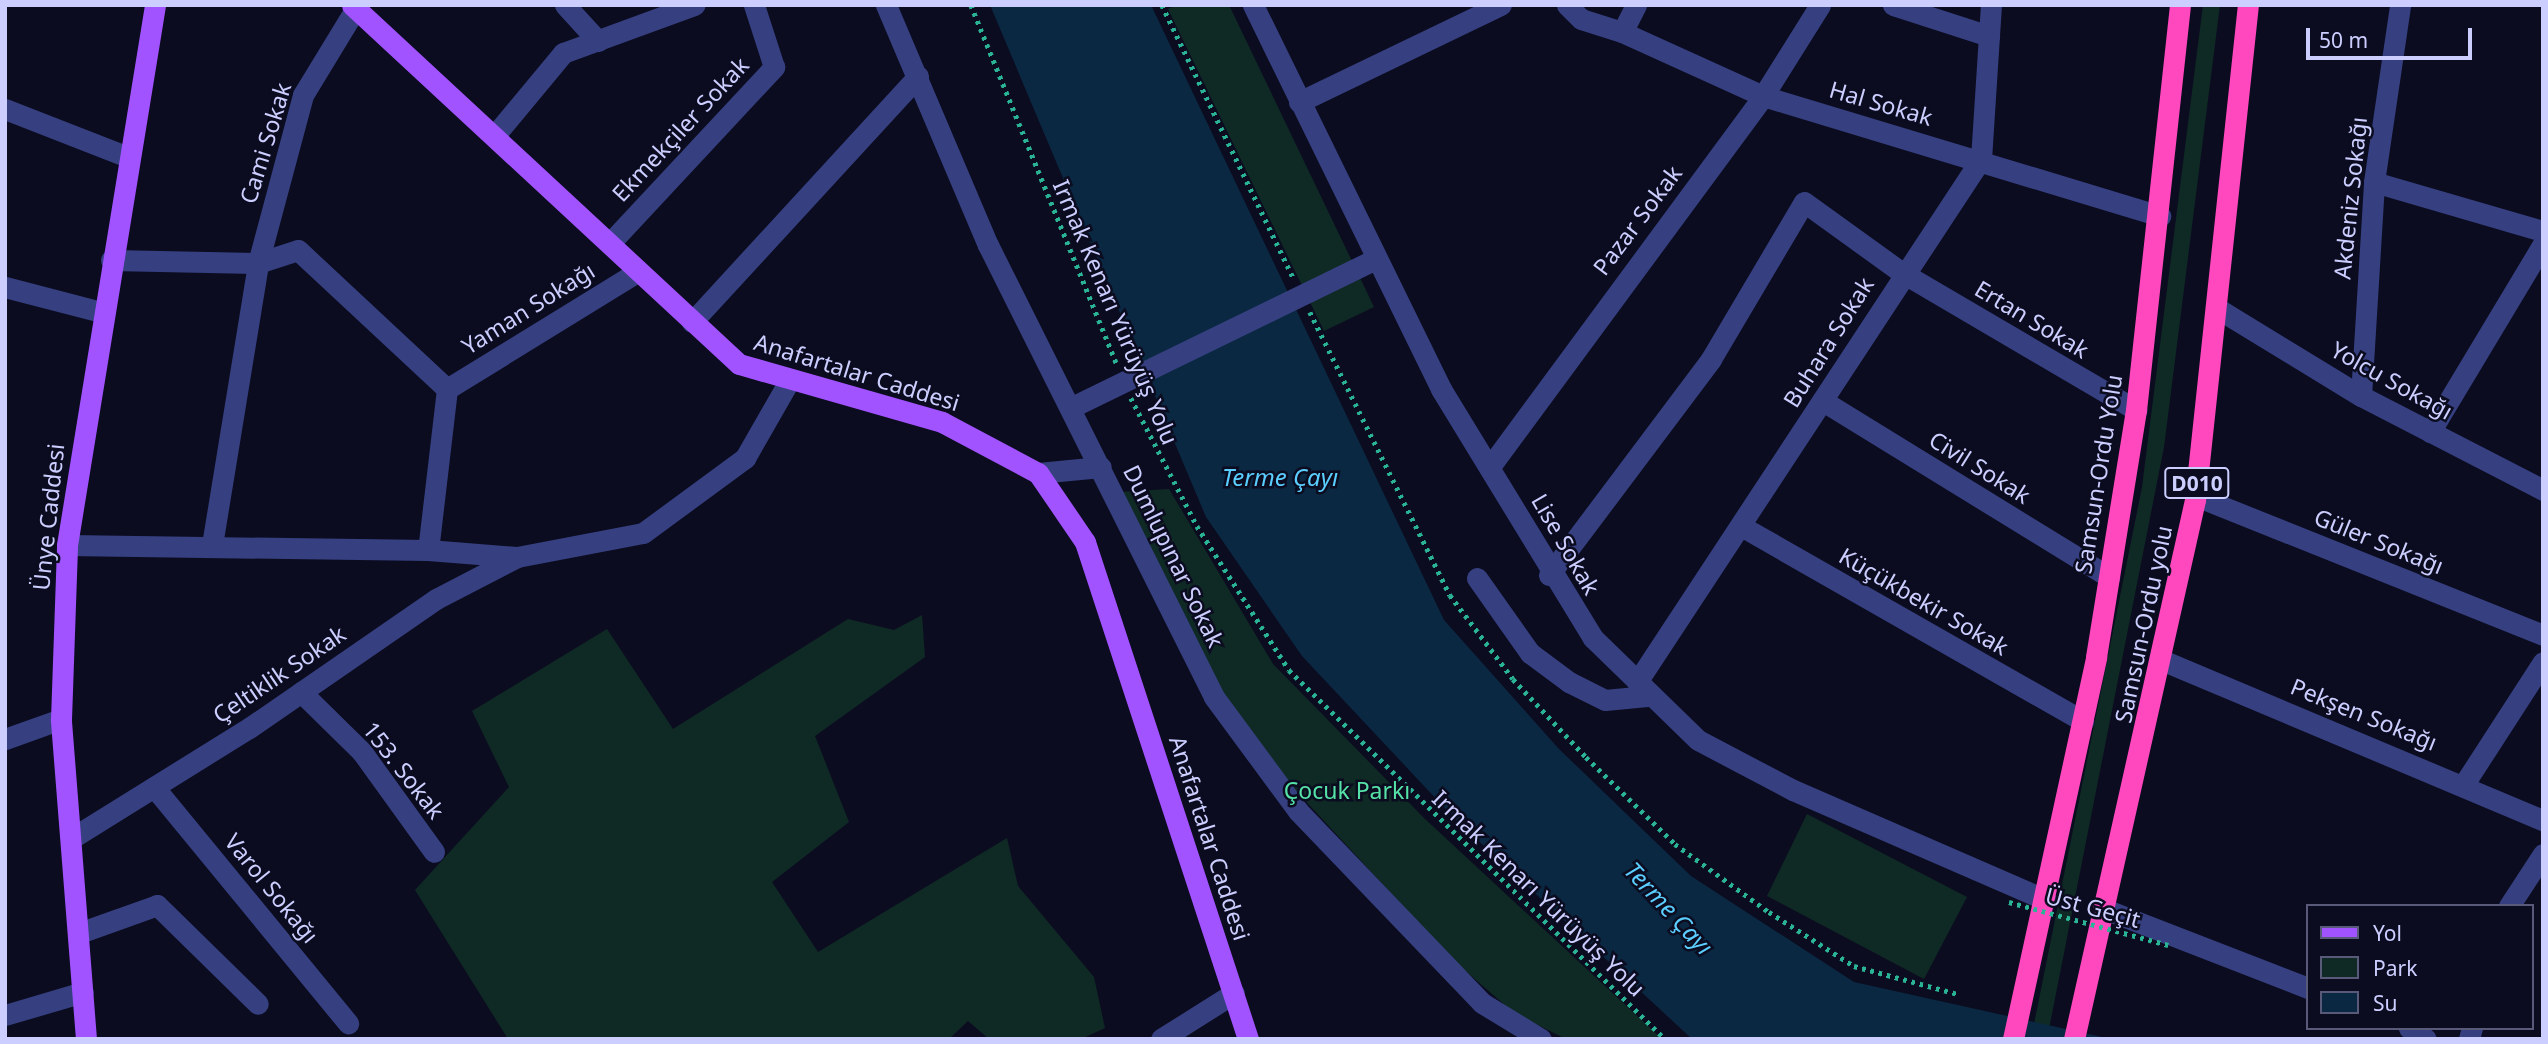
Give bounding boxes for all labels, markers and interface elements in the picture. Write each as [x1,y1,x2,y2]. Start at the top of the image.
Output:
scale bar [2310,14,2476,58]
text: 50 m [2319,26,2368,54]
street label: Ekmekçiler Sokak [606,51,754,207]
street label: Hal Sokak [1826,75,1936,131]
street label: Cami Sokak [234,79,296,207]
street label: Akdeniz Sokağı [2328,116,2372,280]
street label: Pazar Sokak [1587,160,1687,280]
street label: Irmak Kenarı Yürüyüş Yolu [1048,176,1184,448]
street label: Yaman Sokağı [457,256,599,360]
street label: Buhara Sokak [1777,272,1879,412]
street label: Ertan Sokak [1970,274,2094,364]
street label: Anafartalar Caddesi [751,328,963,416]
street label: Yolcu Sokağı [2326,335,2458,425]
street label: Samsun-Ordu Yolu [2069,373,2127,575]
street label: Civil Sokak [1924,425,2036,509]
street label: Ünye Caddesi [27,442,69,592]
street label: Dumlupınar Sokak [1118,460,1230,652]
water label: Terme Çayı [1222,463,1338,491]
road number: D010 [2164,466,2230,500]
street label: Lise Sokak [1526,489,1606,599]
street label: Güler Sokağı [2310,503,2448,579]
street label: Samsun-Ordu yolu [2109,523,2177,725]
street label: Küçükbekir Sokak [1834,541,2014,661]
street label: Çeltiklik Sokak [207,619,351,729]
street label: Pekşen Sokağı [2287,672,2441,756]
street label: 153. Sokak [358,716,450,824]
street label: Anafartalar Caddesi [1164,732,1256,944]
park label: Çocuk Parkı [1284,776,1410,804]
street label: Irmak Kenarı Yürüyüş Yolu [1427,784,1651,1002]
street label: Varol Sokağı [219,828,325,948]
water label: Terme Çayı [1619,856,1719,960]
street label: Üst Geçit [2043,881,2143,933]
legend [2306,904,2534,1030]
text: Yol [2373,919,2402,947]
text: Park [2373,954,2417,982]
text: Su [2373,989,2398,1017]

